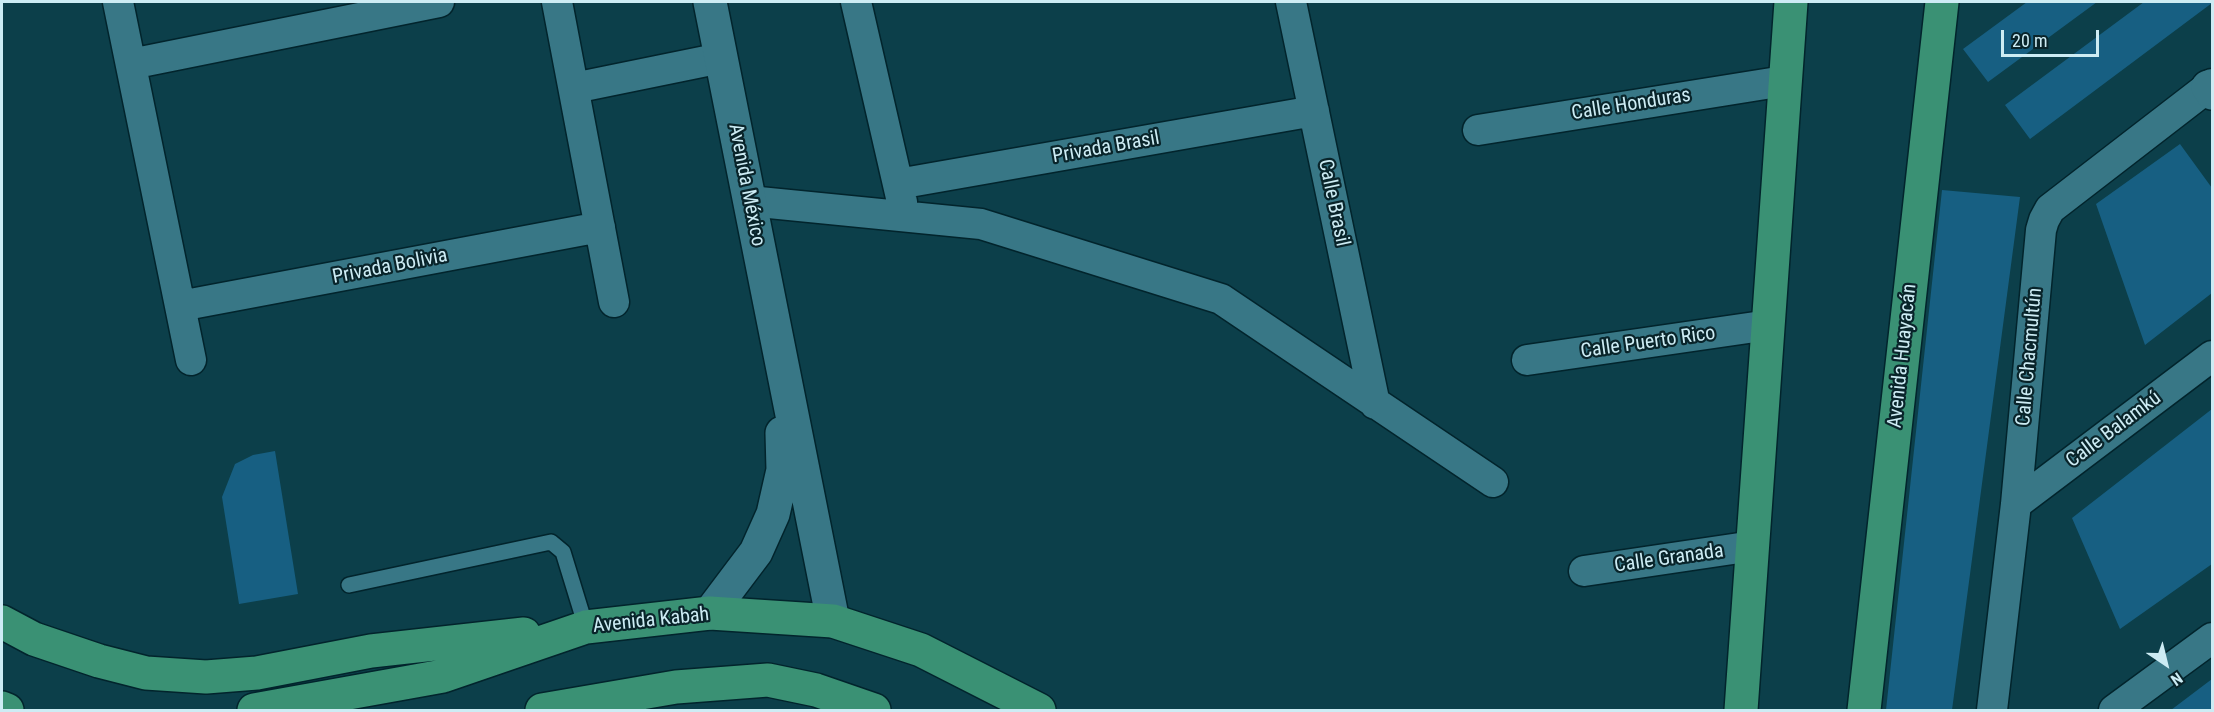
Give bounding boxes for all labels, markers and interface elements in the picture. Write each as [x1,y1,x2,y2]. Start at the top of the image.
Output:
scale bar [2004,18,2102,56]
text: 20 m [2012,30,2047,51]
street label: Calle Honduras [1570,84,1692,126]
street label: Avenida México [722,122,770,248]
street label: Privada Brasil [1051,127,1161,169]
street label: Calle Brasil [1312,157,1354,249]
street label: Privada Bolivia [330,244,450,290]
street label: Avenida Huayacán [1883,283,1923,429]
street label: Calle Chacmultún [2012,287,2048,427]
street label: Calle Puerto Rico [1579,322,1717,364]
street label: Calle Balamkú [2062,387,2166,473]
street label: Calle Granada [1613,539,1725,579]
street label: Avenida Kabah [592,603,710,639]
north arrow [2136,634,2196,694]
text: N [2167,669,2186,690]

